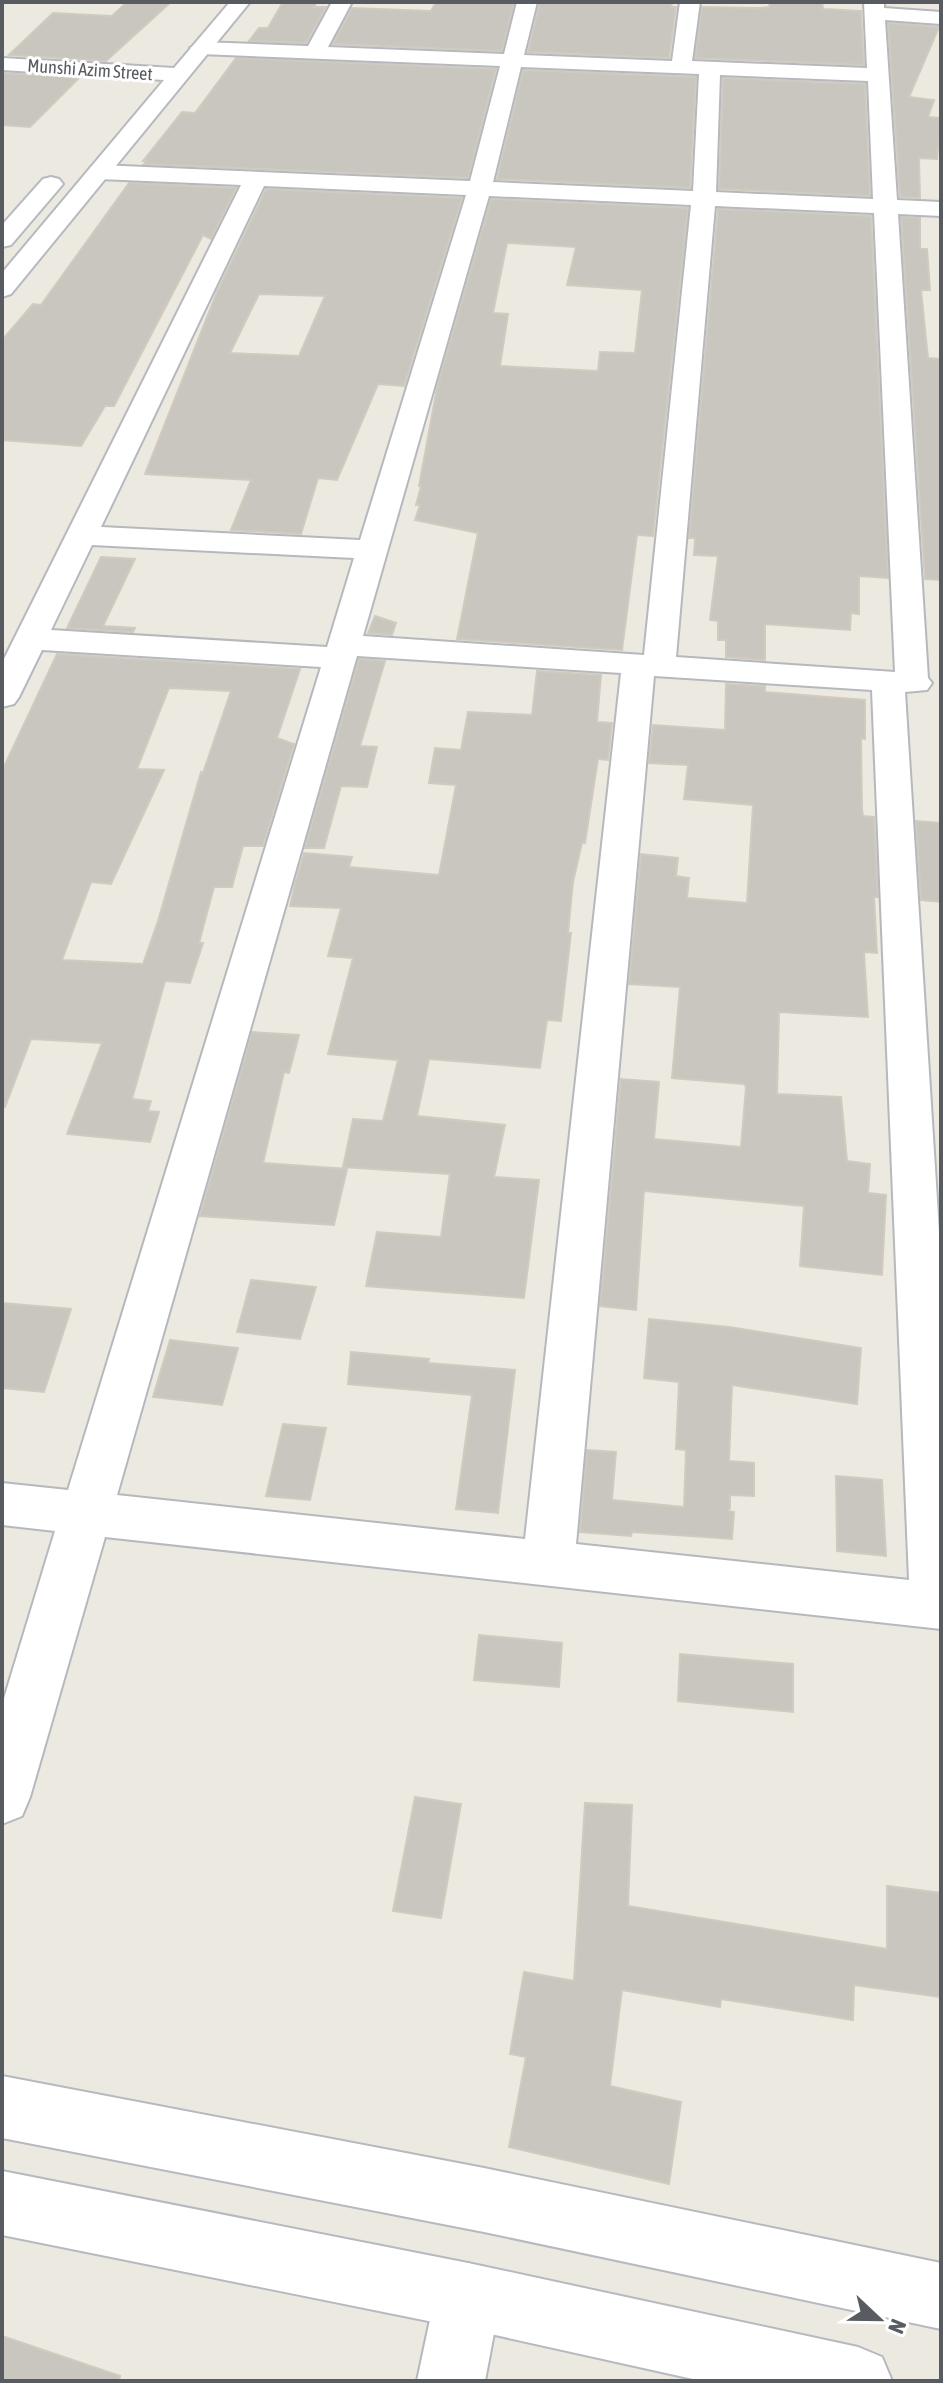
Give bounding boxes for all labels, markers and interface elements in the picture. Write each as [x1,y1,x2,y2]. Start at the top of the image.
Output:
street label: Munshi Azim Street [27,55,153,84]
north arrow [839,2279,919,2359]
text: N [883,2316,912,2337]

